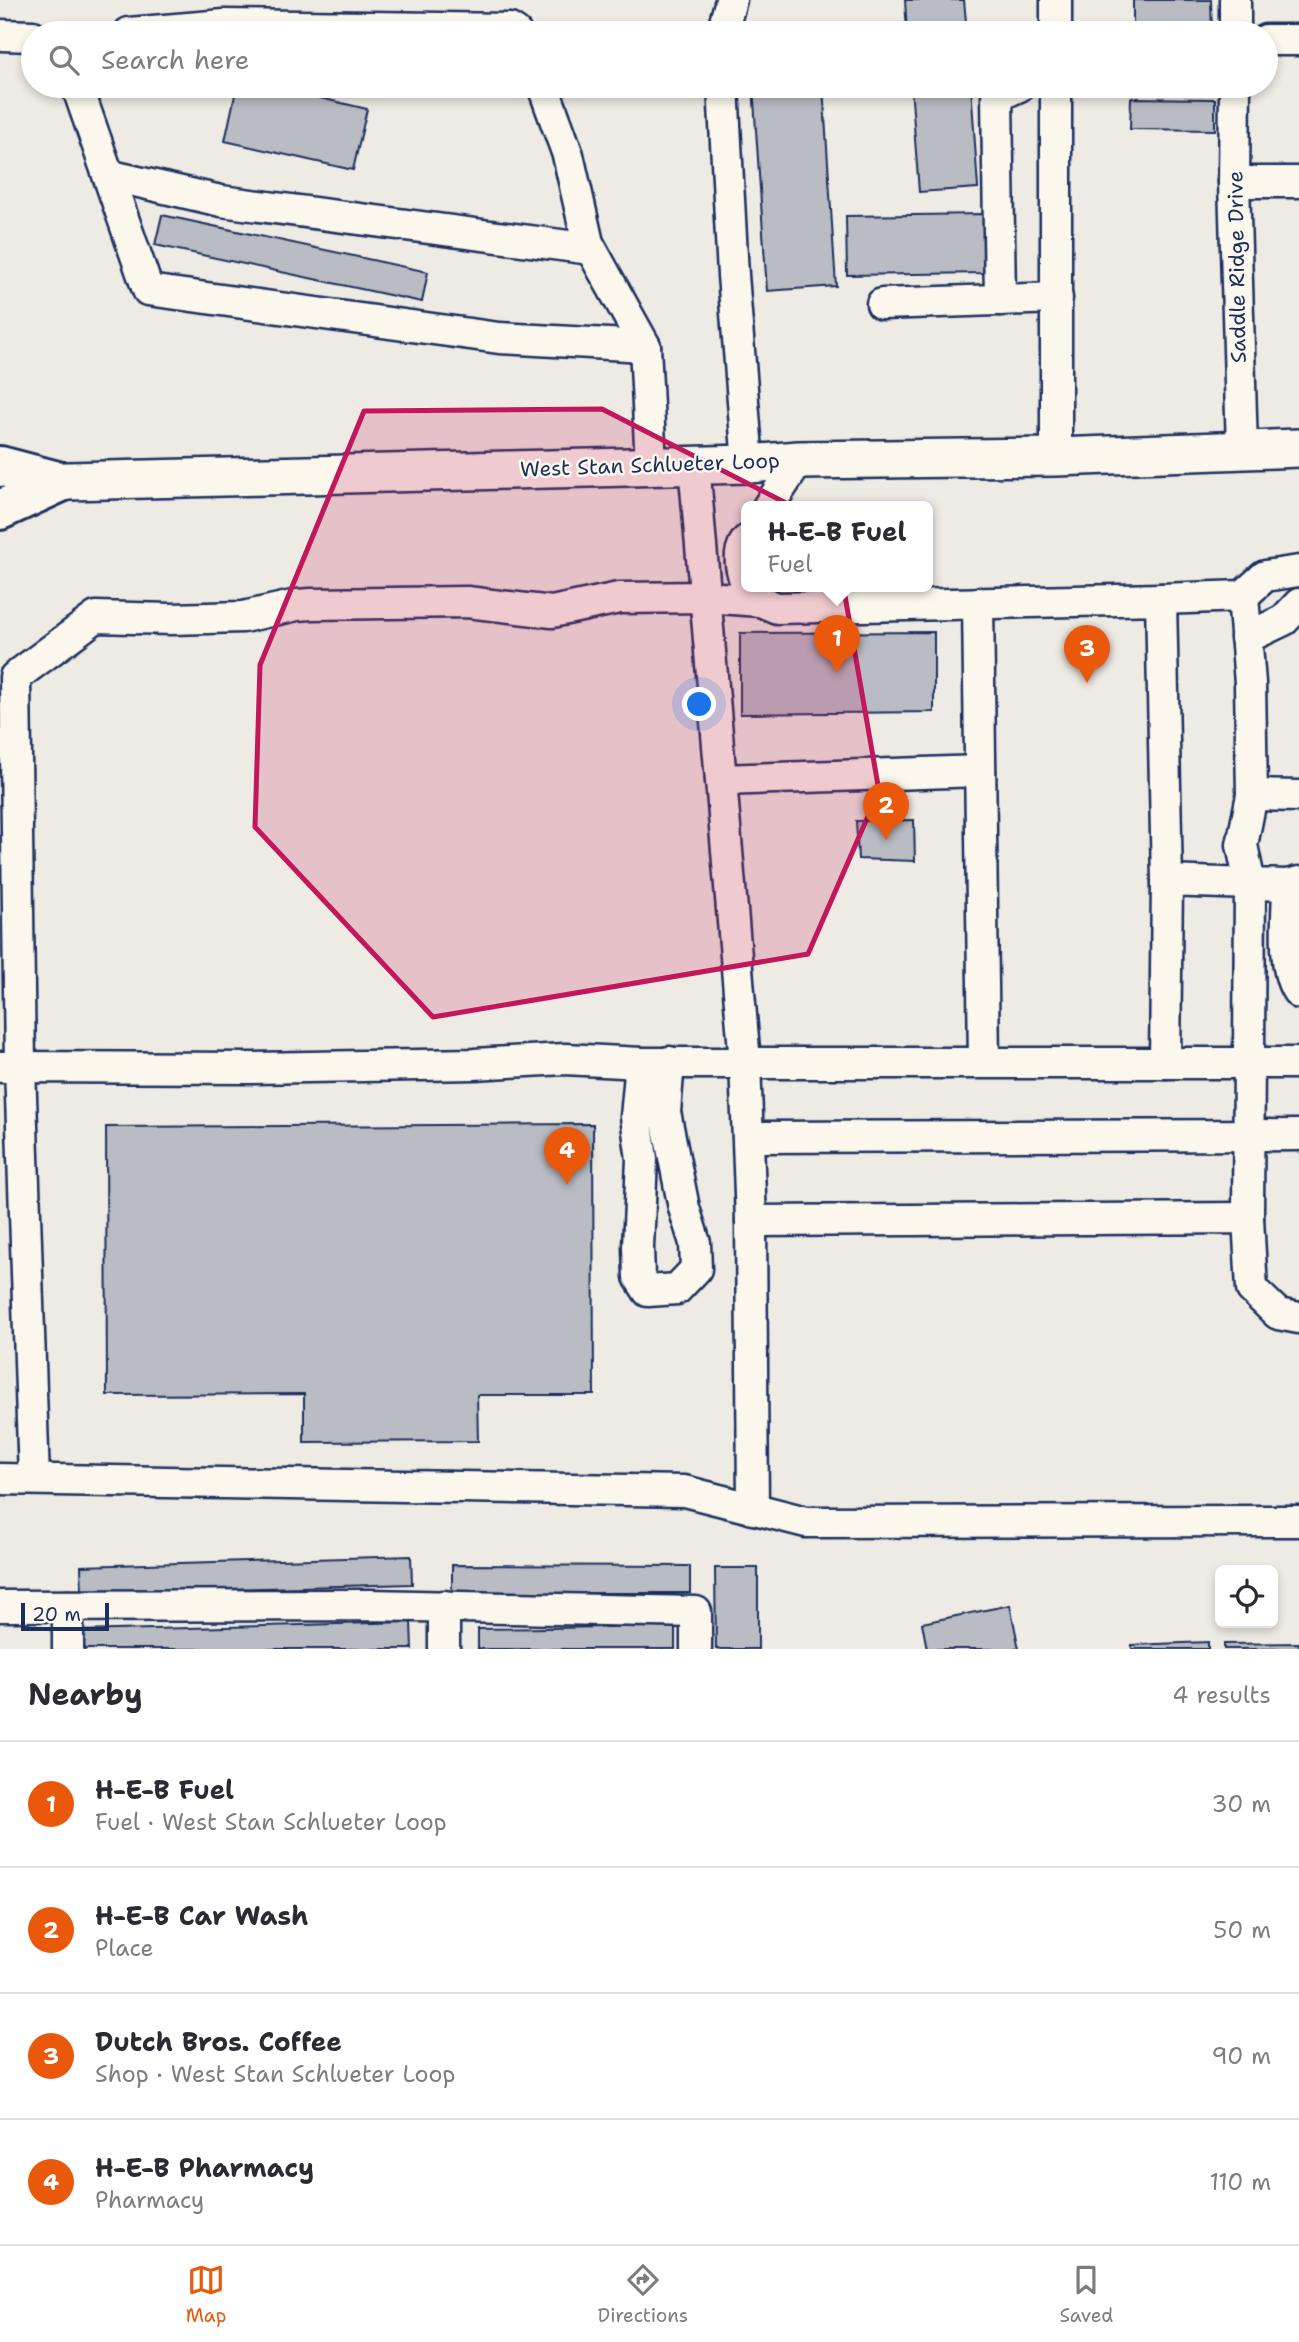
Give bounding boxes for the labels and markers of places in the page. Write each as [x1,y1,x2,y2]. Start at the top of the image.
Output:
pin: 1 [814,615,860,673]
pin: 3 [1064,625,1110,683]
pin: 2 [863,782,909,840]
pin: 4 [544,1127,590,1185]

